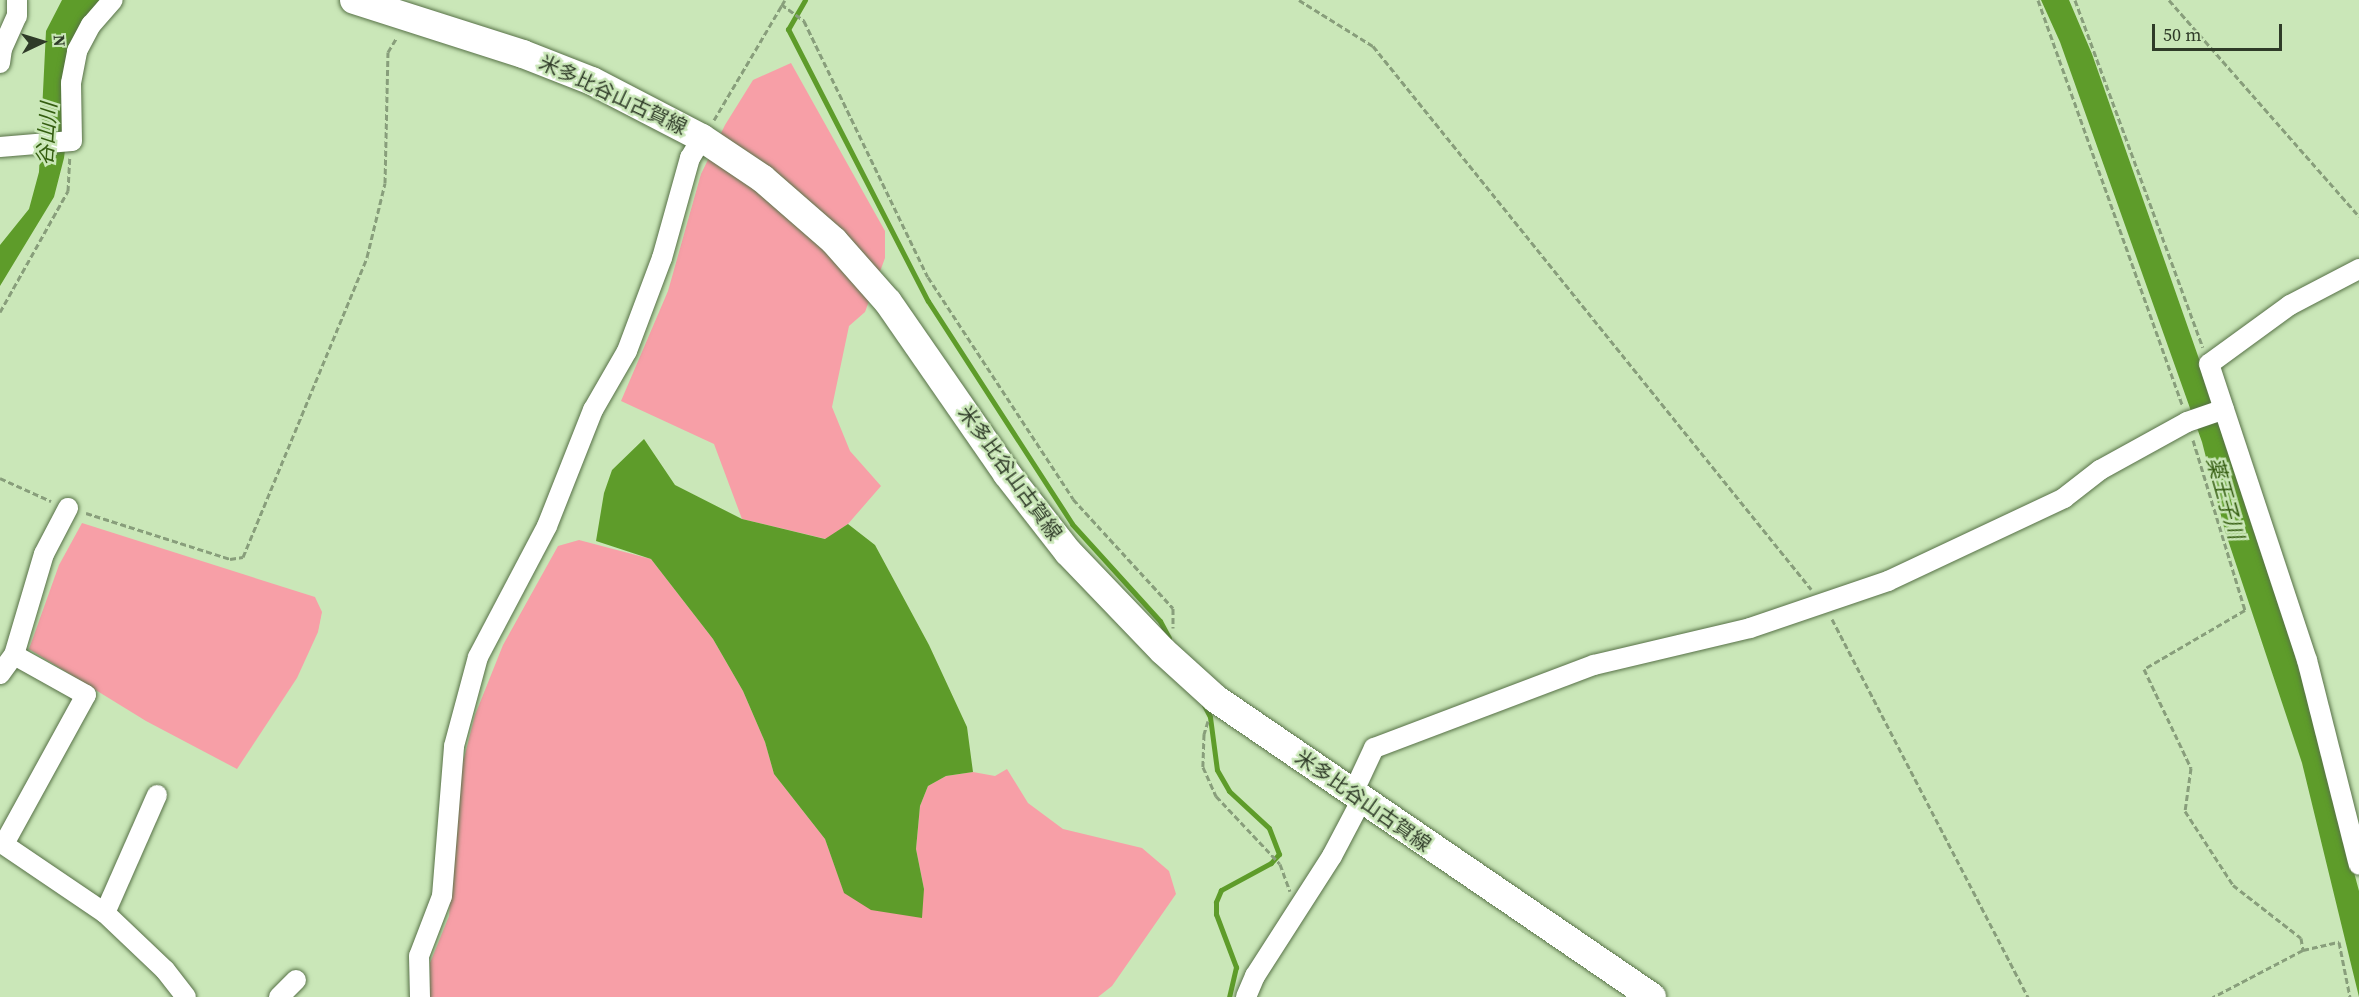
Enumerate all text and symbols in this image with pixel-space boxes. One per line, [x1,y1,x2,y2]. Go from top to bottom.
north arrow [12,12,72,72]
scale bar [2155,12,2286,50]
text: 50 m [2163,22,2201,47]
text: N [49,34,71,47]
street label: 米多比谷山古賀線 [535,50,691,140]
water label: 谷山川 [32,102,62,166]
street label: 米多比谷山古賀線 [953,401,1067,545]
water label: 薬王子川 [2201,454,2249,542]
street label: 米多比谷山古賀線 [1291,745,1435,857]

